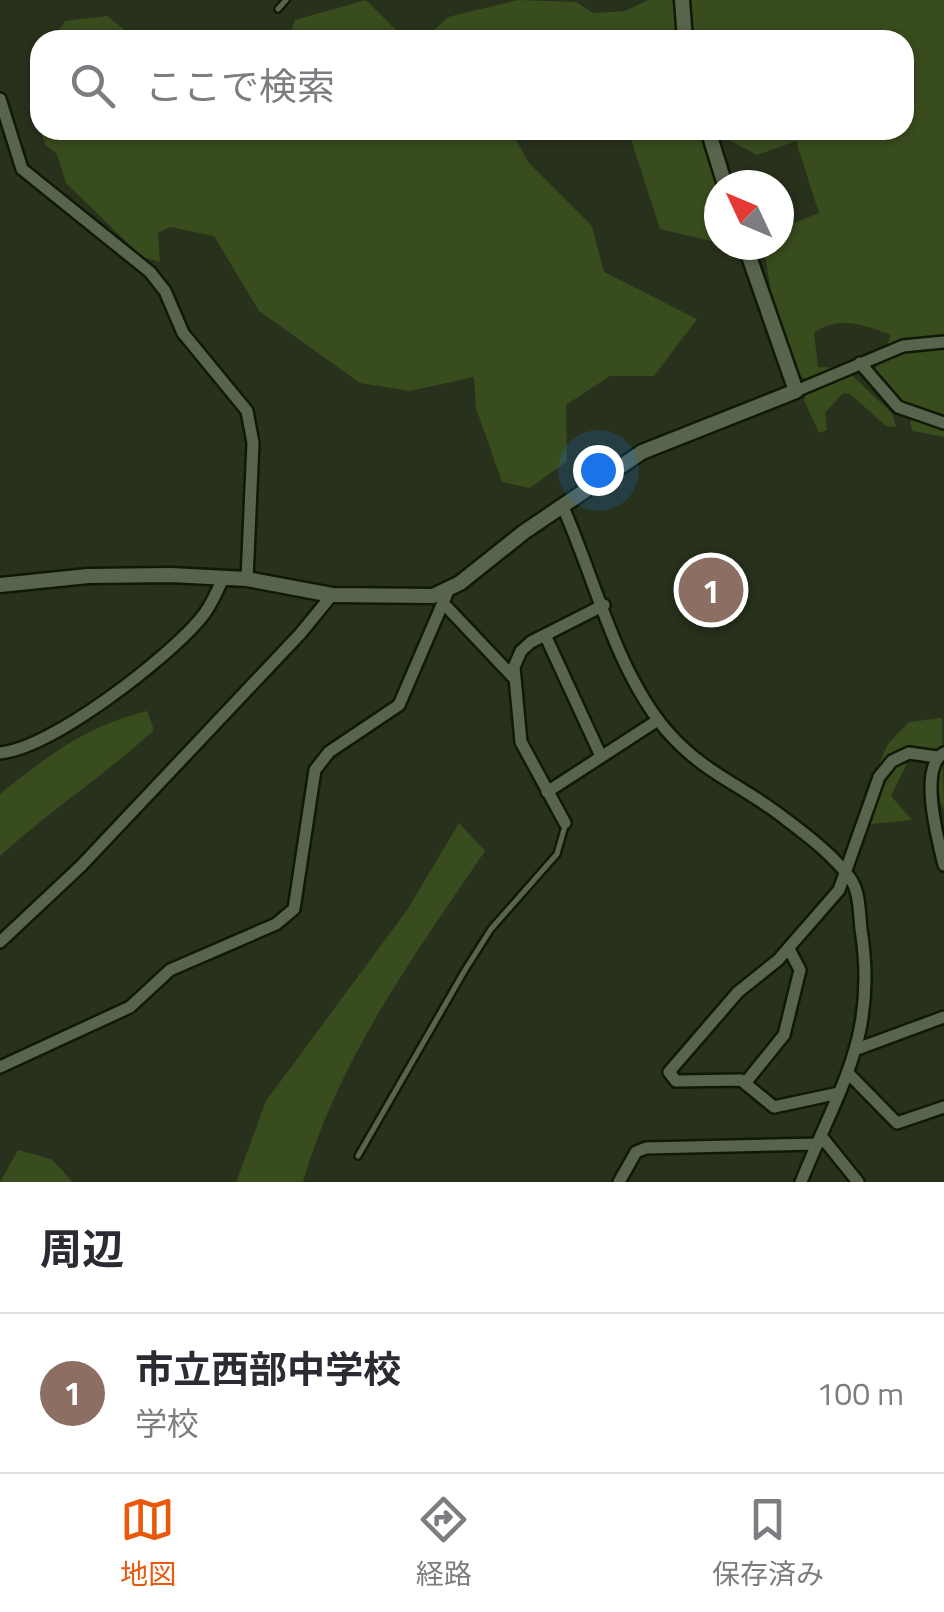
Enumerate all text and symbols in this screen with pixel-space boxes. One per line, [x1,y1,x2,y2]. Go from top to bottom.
search box [30,30,914,140]
text: ここで検索 [145,57,335,115]
icon: search [65,58,120,113]
north arrow [704,170,794,260]
your location [573,445,624,496]
pin: 1 [678,552,744,628]
text: 周辺 [40,1216,124,1280]
text: 市立西部中学校 [135,1340,401,1398]
text: 1 [64,1369,81,1417]
text: 100 m [816,1369,904,1417]
text: 学校 [135,1399,199,1447]
tab: 地図 [120,1492,176,1595]
tab: 経路 [416,1492,472,1595]
tab: 保存済み [712,1492,824,1595]

